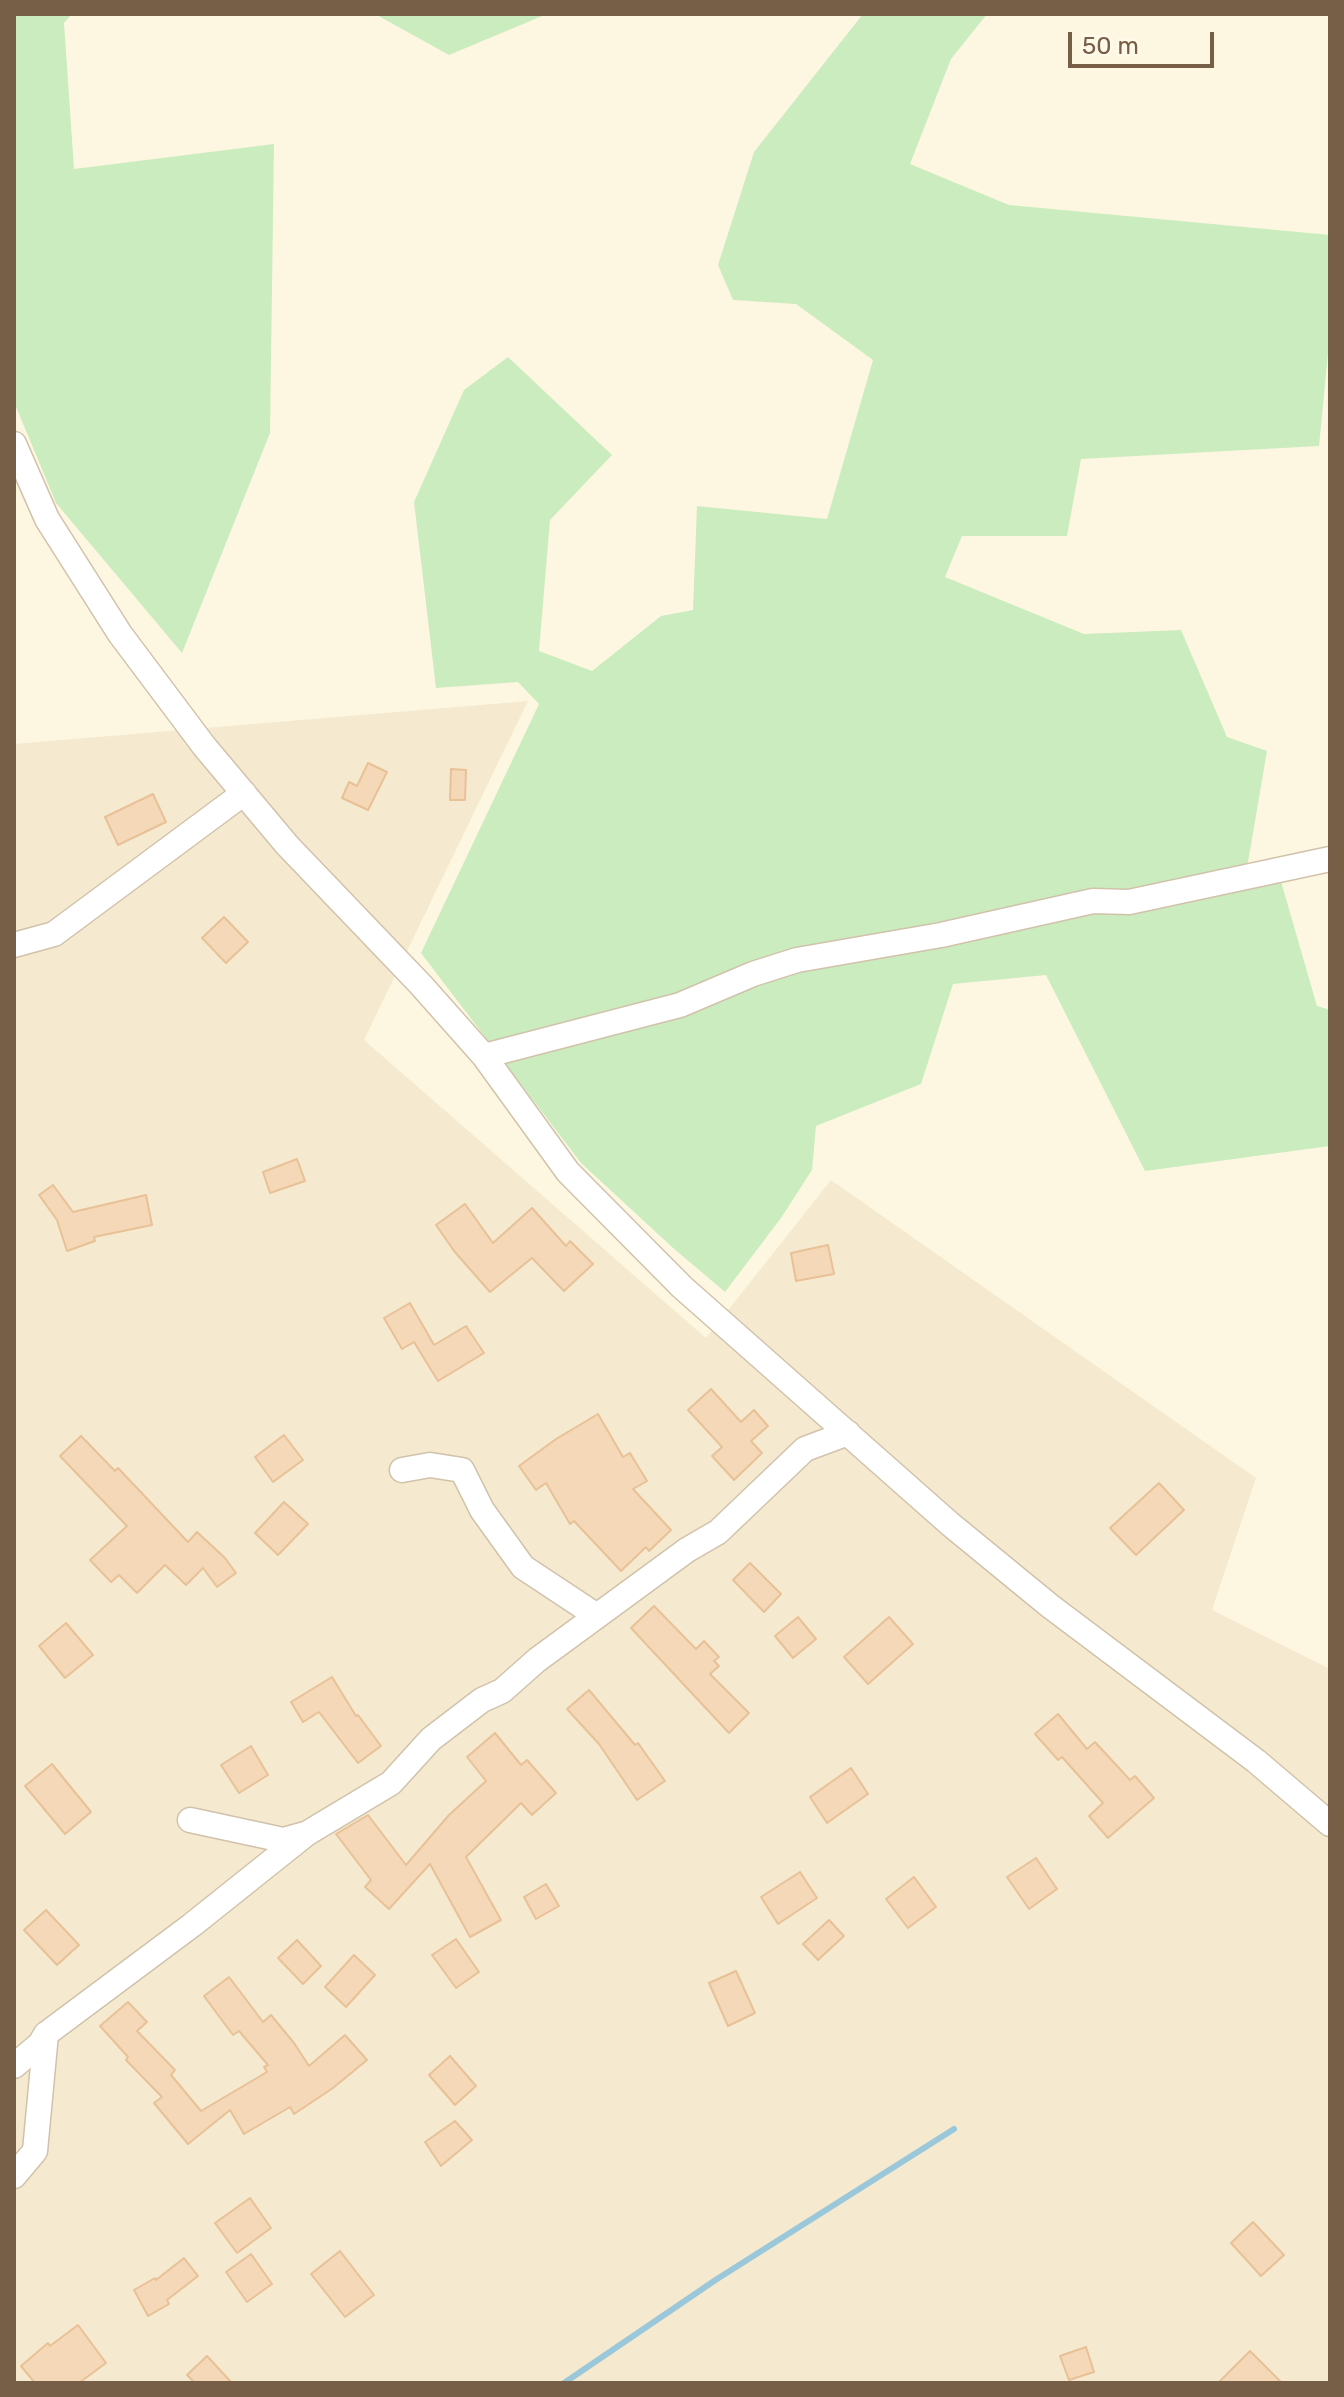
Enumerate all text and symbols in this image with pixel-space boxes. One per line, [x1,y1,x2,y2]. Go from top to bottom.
scale bar [1072,16,1218,66]
text: 50 m [1082,32,1139,60]

